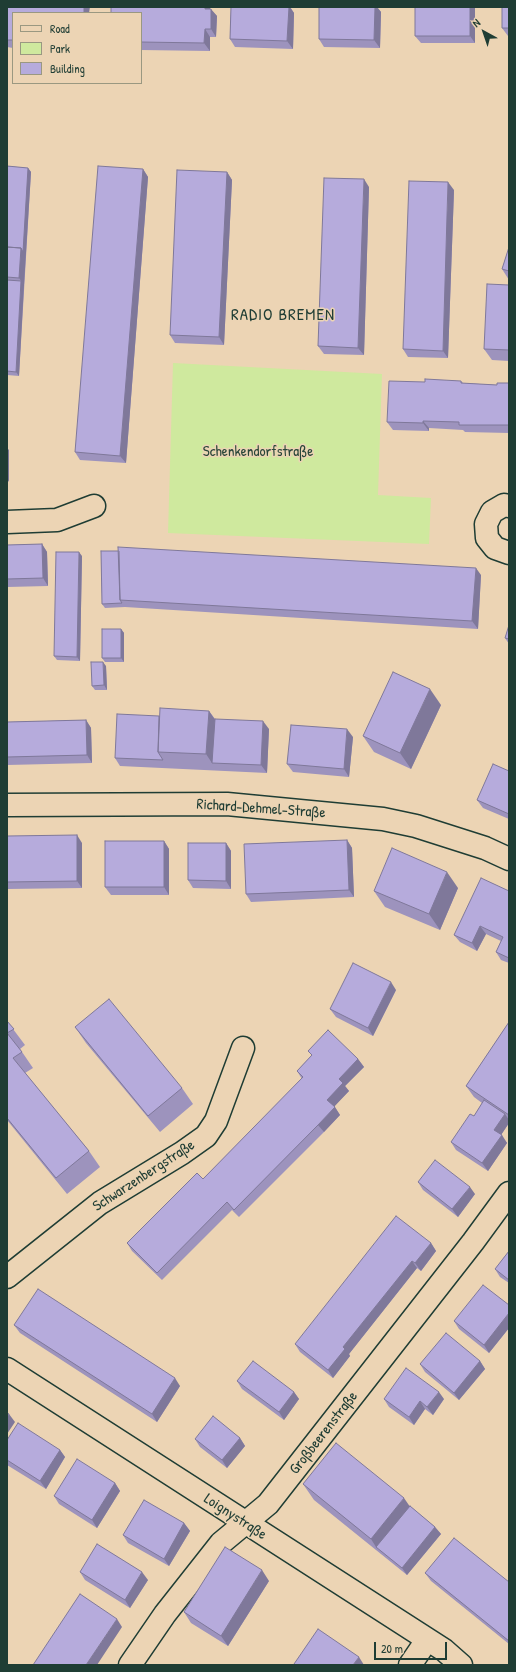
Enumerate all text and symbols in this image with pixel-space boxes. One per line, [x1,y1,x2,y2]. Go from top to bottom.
legend [12,12,142,84]
north arrow [464,12,504,52]
text: N [470,16,483,30]
text: Road [50,20,70,37]
text: Park [50,40,70,57]
text: Building [50,60,85,77]
district label: RADIO BREMEN [231,305,335,325]
park label: Schenkendorfstraße [203,443,313,461]
street label: Richard-Dehmel-Straße [196,796,326,822]
street label: Schwarzenbergstraße [90,1136,198,1216]
street label: Großbeerenstraße [286,1388,362,1478]
street label: Loignystraße [200,1490,270,1544]
scale bar [376,1634,449,1660]
text: 20 m [381,1640,403,1657]

